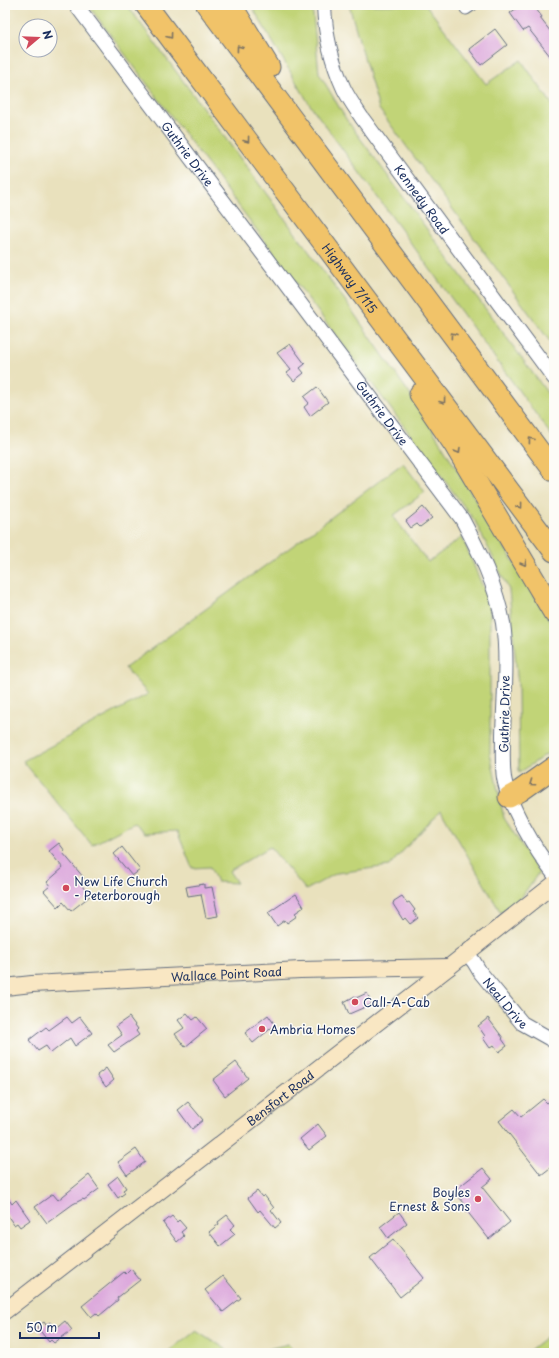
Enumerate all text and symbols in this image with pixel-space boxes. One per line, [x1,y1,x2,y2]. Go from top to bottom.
north arrow [18,18,58,58]
text: N [38,28,57,42]
one-way arrow [165,32,172,39]
one-way arrow [237,46,244,53]
street label: Guthrie Drive [157,117,218,190]
one-way arrow [243,136,250,143]
street label: Kennedy Road [390,161,454,238]
street label: Highway 7/115 [318,239,382,317]
one-way arrow [451,333,458,340]
street label: Guthrie Drive [352,376,413,449]
one-way arrow [438,397,445,404]
one-way arrow [528,437,535,444]
one-way arrow [453,447,461,454]
one-way arrow [515,501,522,508]
one-way arrow [520,558,527,566]
street label: Guthrie Drive [494,675,514,753]
one-way arrow [529,778,536,786]
place label: New Life Church - Peterborough [74,872,168,904]
marker: New Life Church - Peterborough [61,883,71,893]
street label: Wallace Point Road [171,962,283,986]
street label: Neal Drive [479,973,530,1033]
place label: Call-A-Cab [363,993,430,1011]
marker: Call-A-Cab [350,997,360,1007]
place label: Ambria Homes [270,1020,356,1038]
marker: Ambria Homes [257,1024,267,1034]
street label: Bensfort Road [242,1066,318,1130]
place label: Boyles Ernest & Sons [389,1183,471,1215]
marker: Boyles Ernest & Sons [473,1194,483,1204]
scale bar [20,1314,99,1340]
text: 50 m [26,1318,57,1336]

